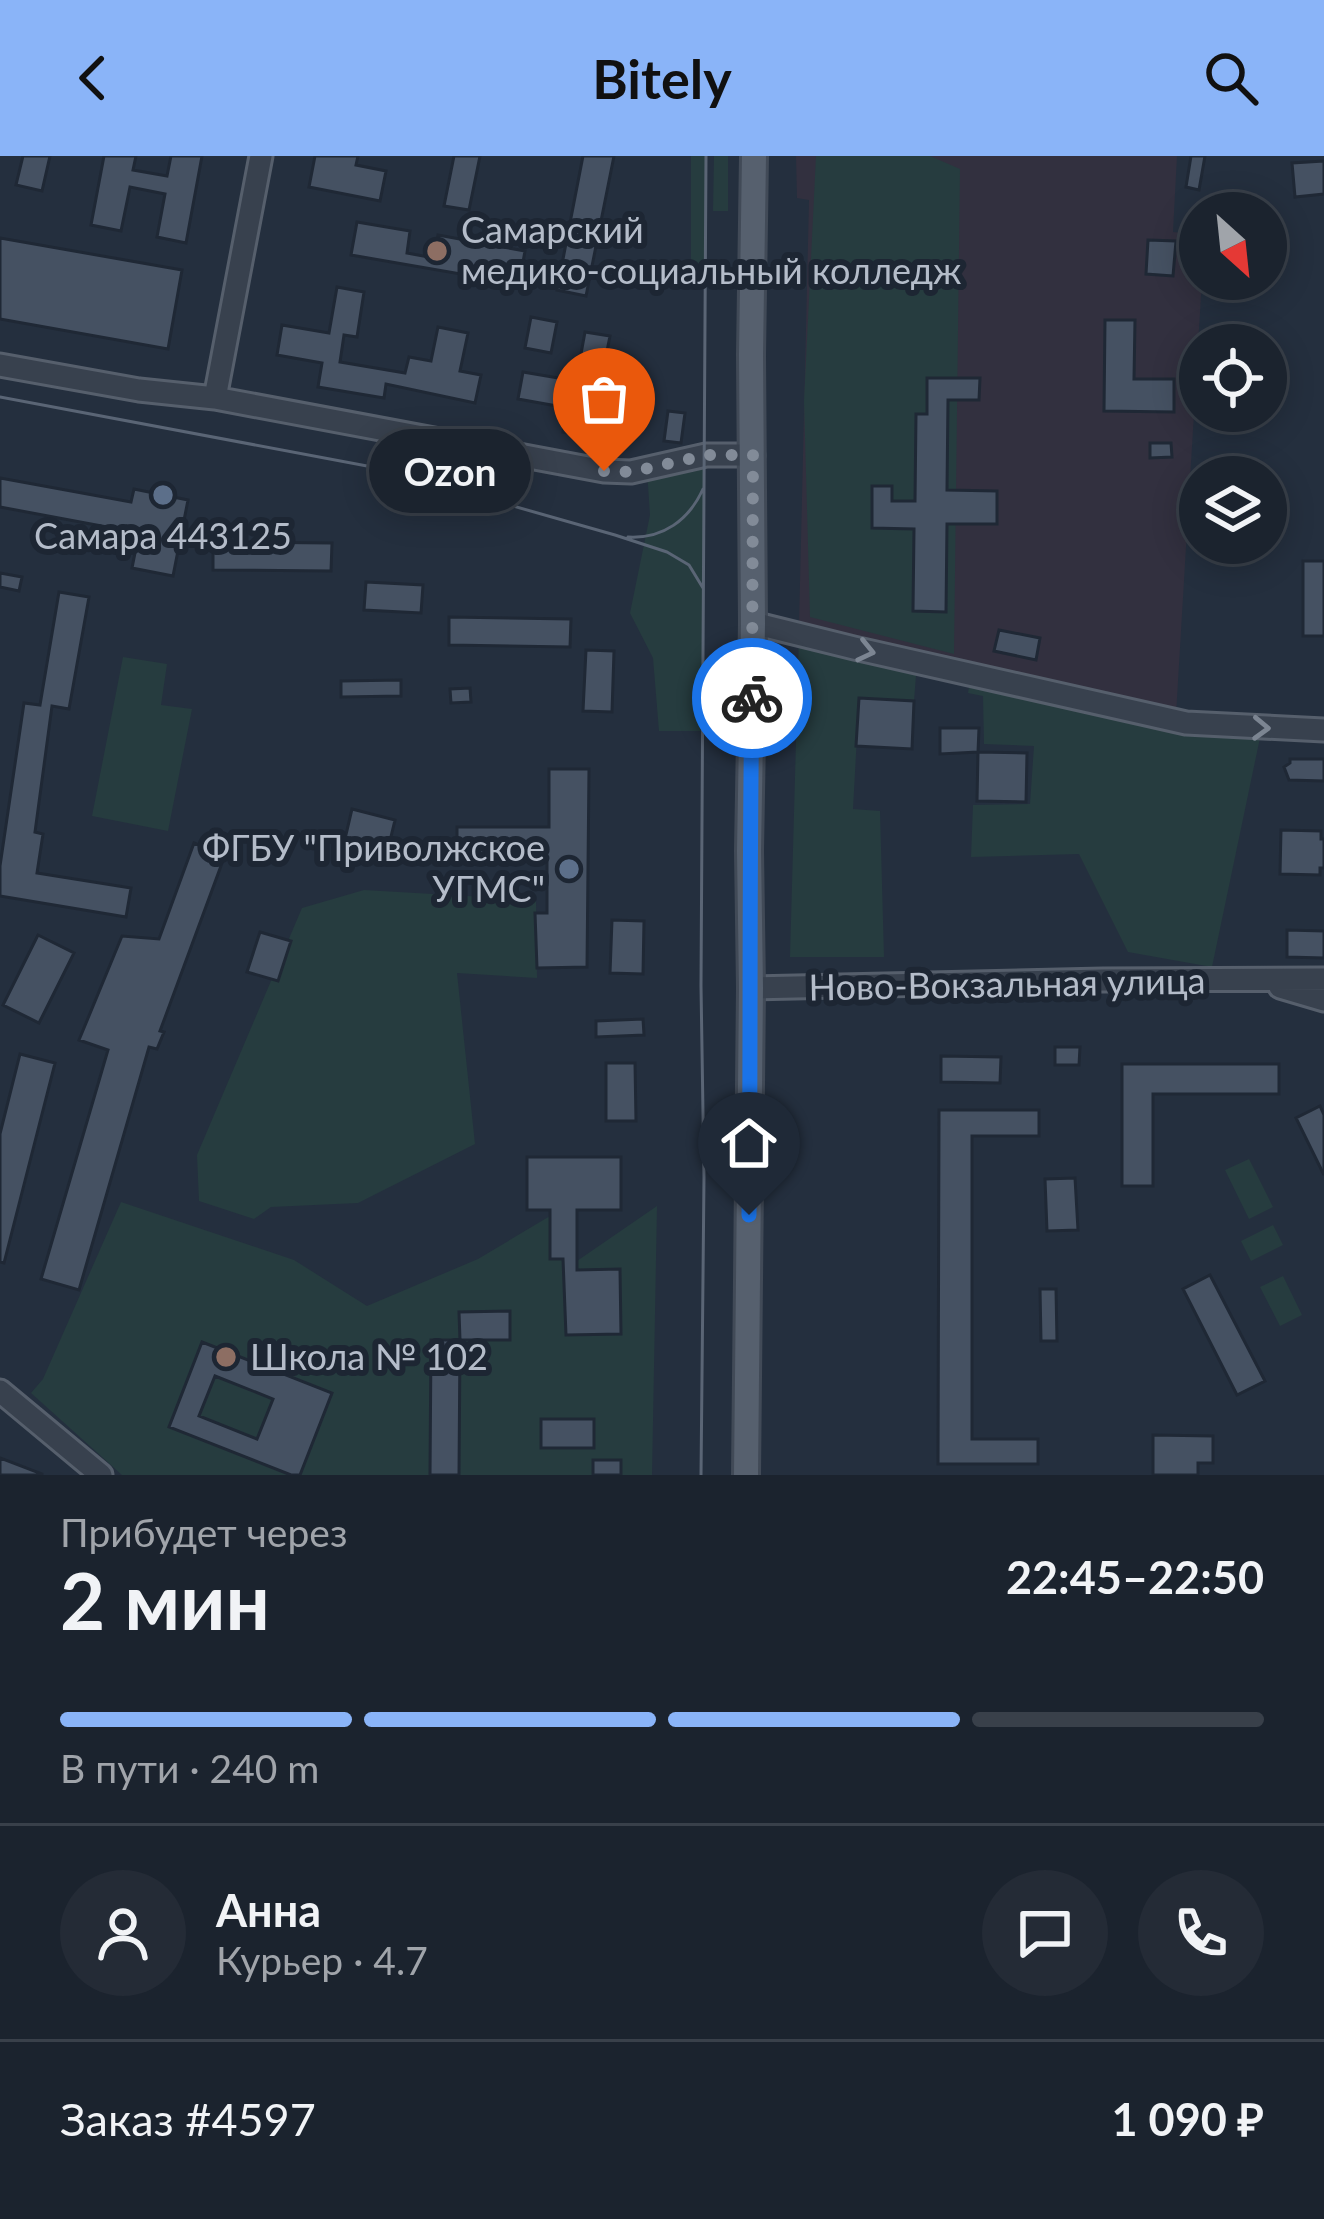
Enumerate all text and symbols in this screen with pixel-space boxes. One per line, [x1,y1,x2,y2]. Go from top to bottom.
icon: back [60,45,126,111]
icon: search [1198,45,1264,111]
text: Bitely [592,46,732,111]
north arrow [1179,192,1287,300]
map controls [1179,192,1287,564]
place label: Самарский медико-социальный колледж [461,207,961,292]
marker: Самарский медико-социальный колледж [424,238,450,264]
button: locate [1179,324,1287,432]
pin [553,348,655,471]
icon: bag [571,366,637,432]
callout: Ozon [370,429,532,513]
text: Ozon [403,448,497,494]
button: layers [1179,456,1287,564]
marker: Самара 443125 [150,482,176,508]
place label: Самара 443125 [34,513,292,557]
one-way arrow [856,637,876,662]
courier [692,638,812,758]
icon: bike [719,665,785,731]
one-way arrow [1252,715,1271,741]
place label: ФГБУ "Приволжское УГМС" [202,825,545,910]
marker: ФГБУ "Приволжское УГМС" [556,856,582,882]
street label: Ново-Вокзальная улица [808,958,1206,1008]
pin [698,1092,800,1215]
icon: home [716,1110,782,1176]
place label: Школа № 102 [250,1334,488,1378]
marker: Школа № 102 [213,1344,239,1370]
text: Прибудет через [60,1509,347,1555]
text: 22:45–22:50 [1006,1550,1264,1604]
text: 2 мин [60,1553,270,1647]
text: В пути · 240 m [60,1745,319,1791]
button: person [60,1870,186,1996]
button: chat [982,1870,1108,1996]
button: phone [1138,1870,1264,1996]
text: Анна [216,1883,321,1937]
text: Курьер · 4.7 [216,1937,428,1983]
text: Заказ #4597 [60,2092,316,2146]
text: 1 090 ₽ [1112,2092,1264,2146]

